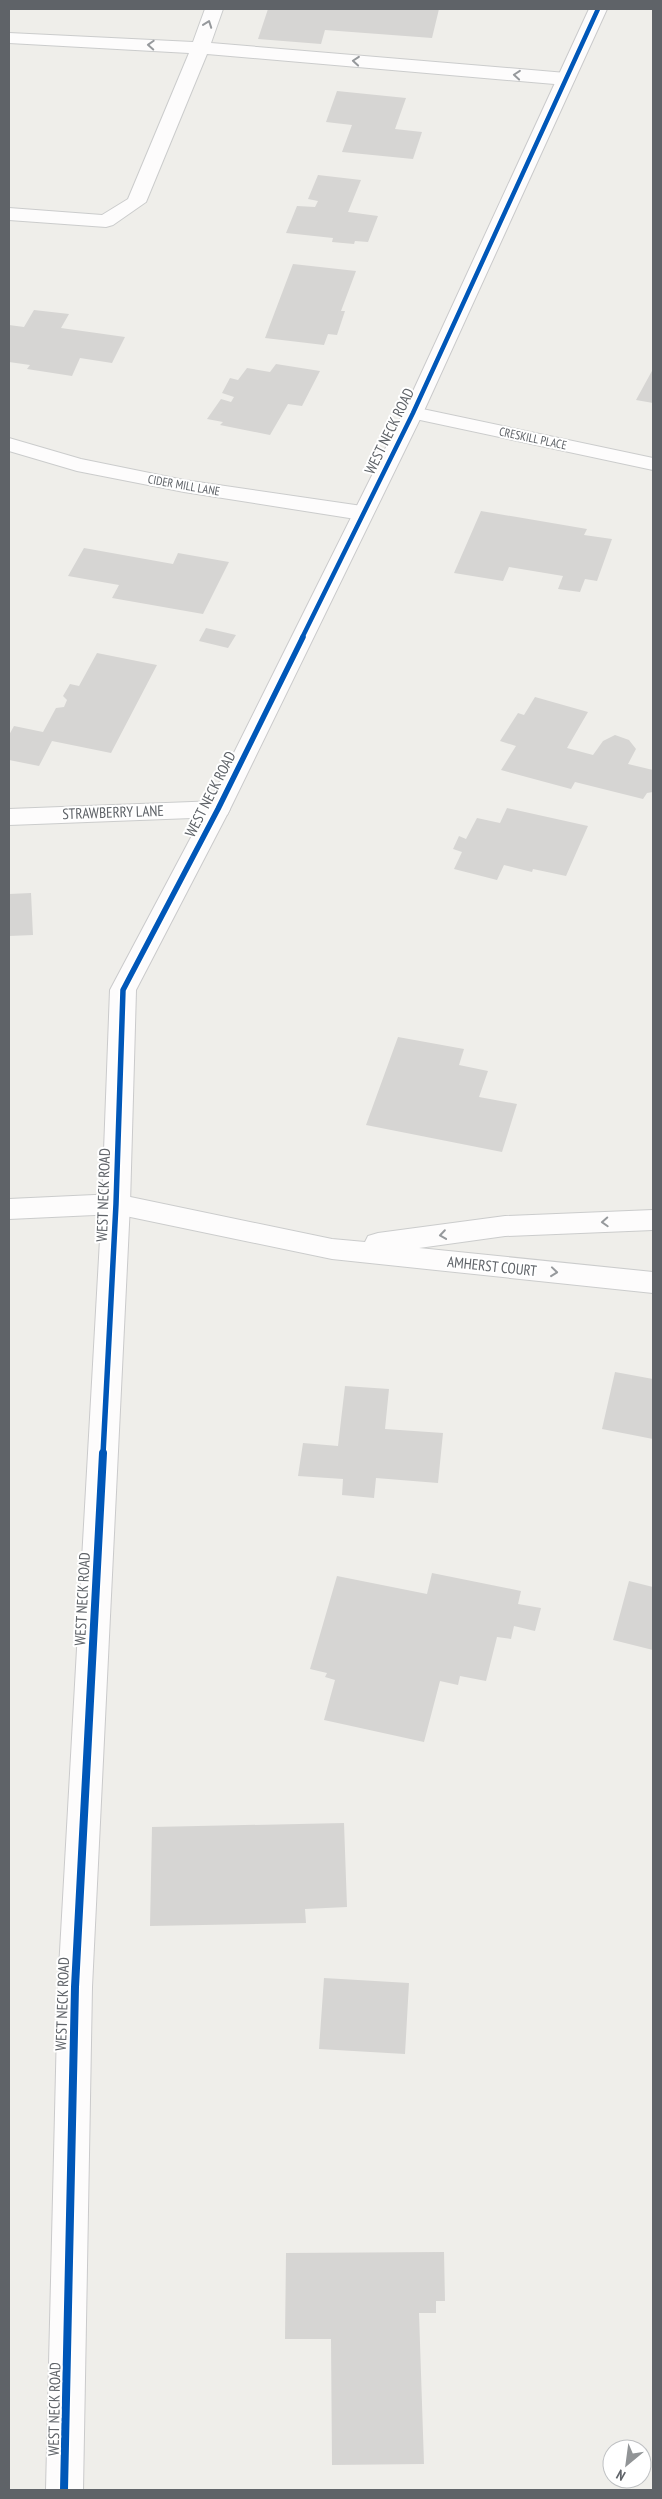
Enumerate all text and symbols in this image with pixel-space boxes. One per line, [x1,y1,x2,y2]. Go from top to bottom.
one-way arrow [202,20,212,28]
one-way arrow [147,40,155,51]
one-way arrow [351,56,359,67]
one-way arrow [513,69,521,80]
street label: WEST NECK ROAD [360,385,418,477]
street label: CRESKILL PLACE [498,424,568,452]
street label: CIDER MILL LANE [147,471,221,499]
street label: WEST NECK ROAD [180,748,240,840]
street label: STRAWBERRY LANE [62,801,164,823]
street label: WEST NECK ROAD [92,1148,114,1242]
one-way arrow [600,1217,608,1227]
one-way arrow [438,1229,447,1239]
street label: AMHERST COURT [446,1252,538,1280]
one-way arrow [550,1266,558,1277]
street label: WEST NECK ROAD [70,1552,94,1646]
street label: WEST NECK ROAD [51,1957,73,2051]
street label: WEST NECK ROAD [44,2362,64,2456]
north arrow [602,2439,652,2489]
text: N [613,2466,628,2485]

